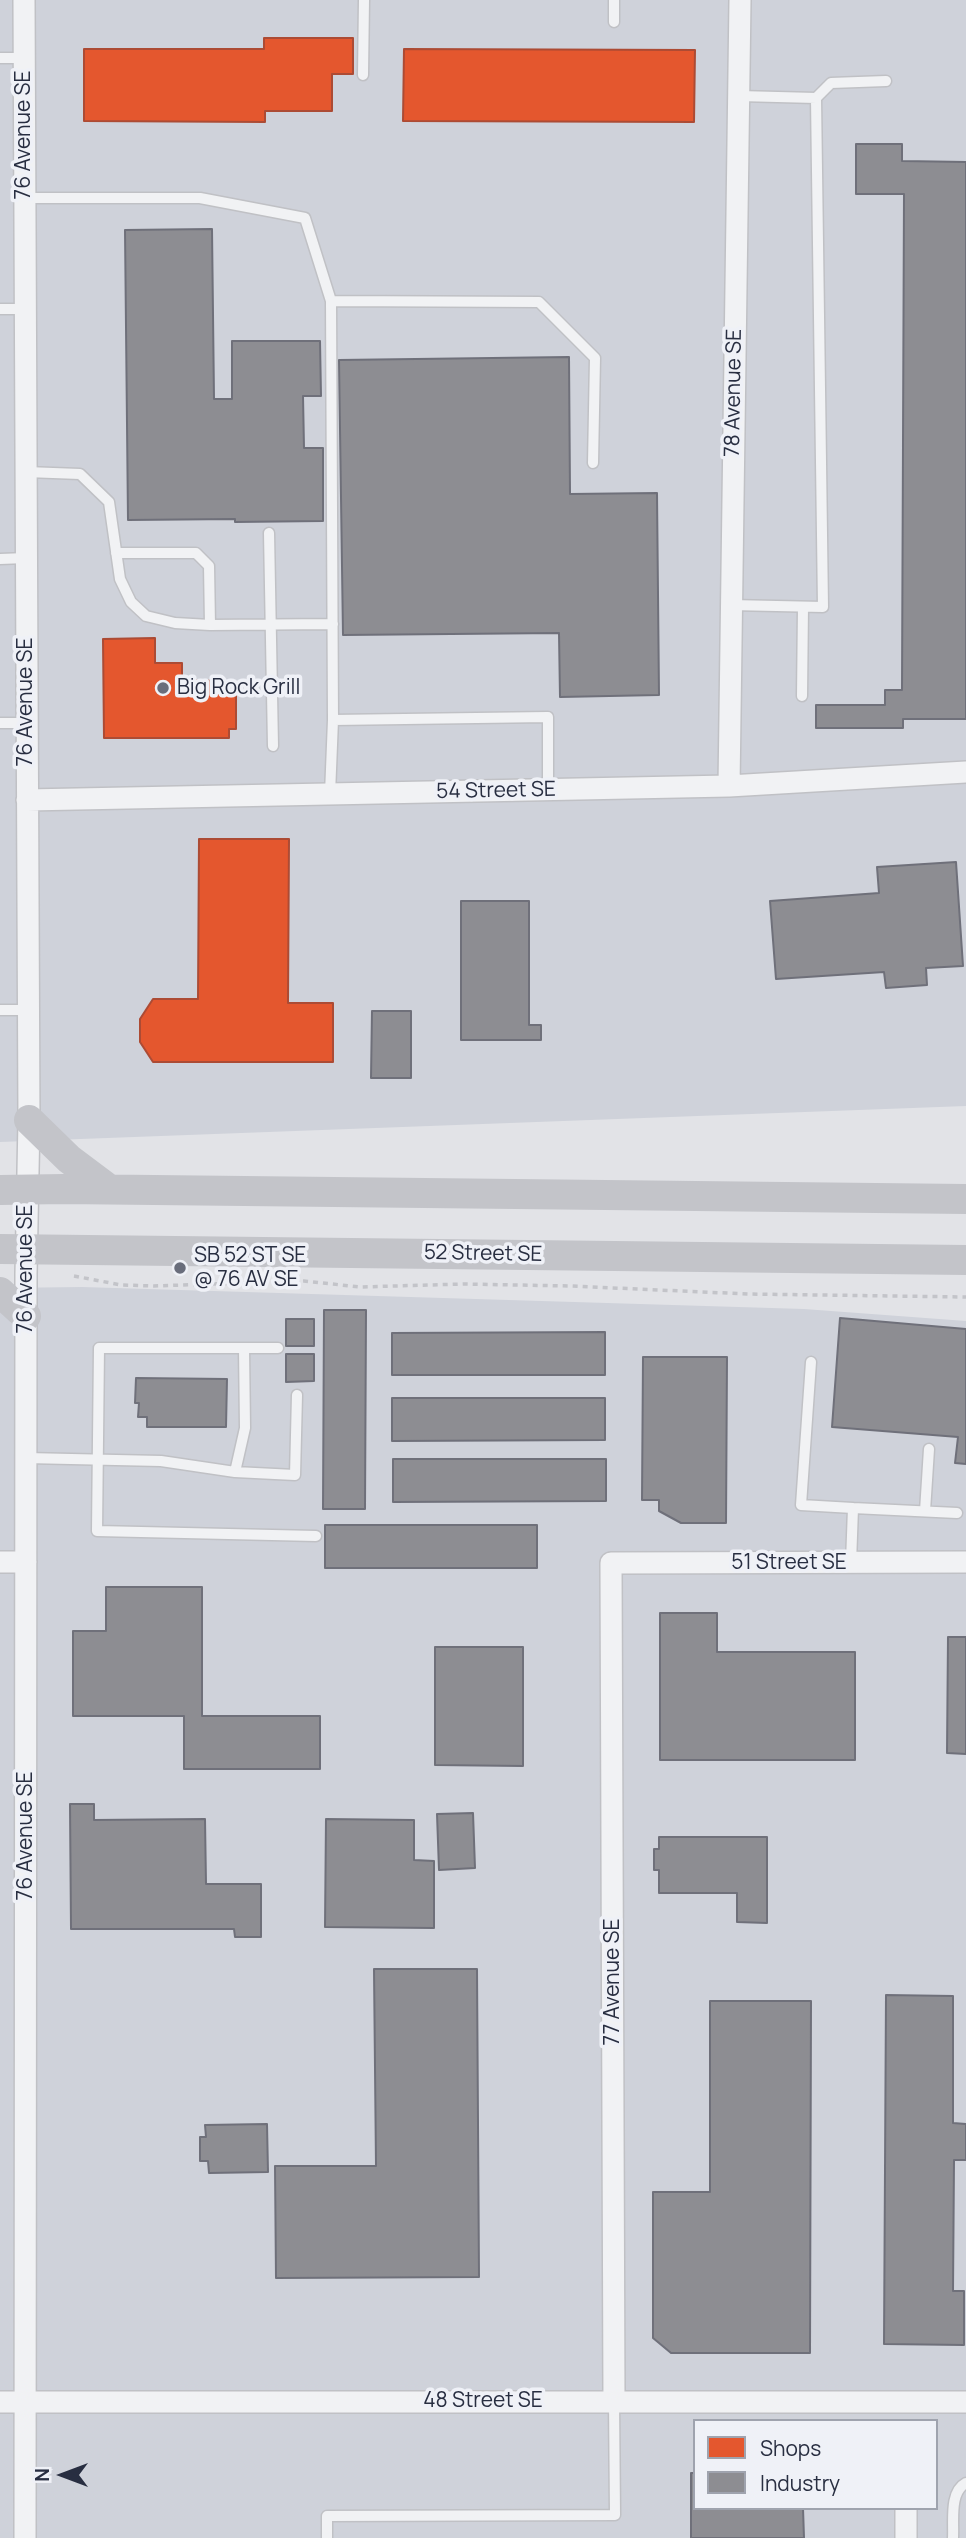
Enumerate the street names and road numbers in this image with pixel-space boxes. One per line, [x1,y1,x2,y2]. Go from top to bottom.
street label: 76 Avenue SE [11,71,37,199]
street label: 78 Avenue SE [720,329,748,457]
street label: 76 Avenue SE [13,638,39,766]
street label: 54 Street SE [436,777,556,805]
street label: 76 Avenue SE [13,1205,39,1333]
street label: 52 Street SE [424,1240,542,1268]
street label: 51 Street SE [731,1550,847,1576]
street label: 76 Avenue SE [13,1772,39,1900]
street label: 77 Avenue SE [600,1919,626,2045]
street label: 48 Street SE [423,2388,543,2414]

